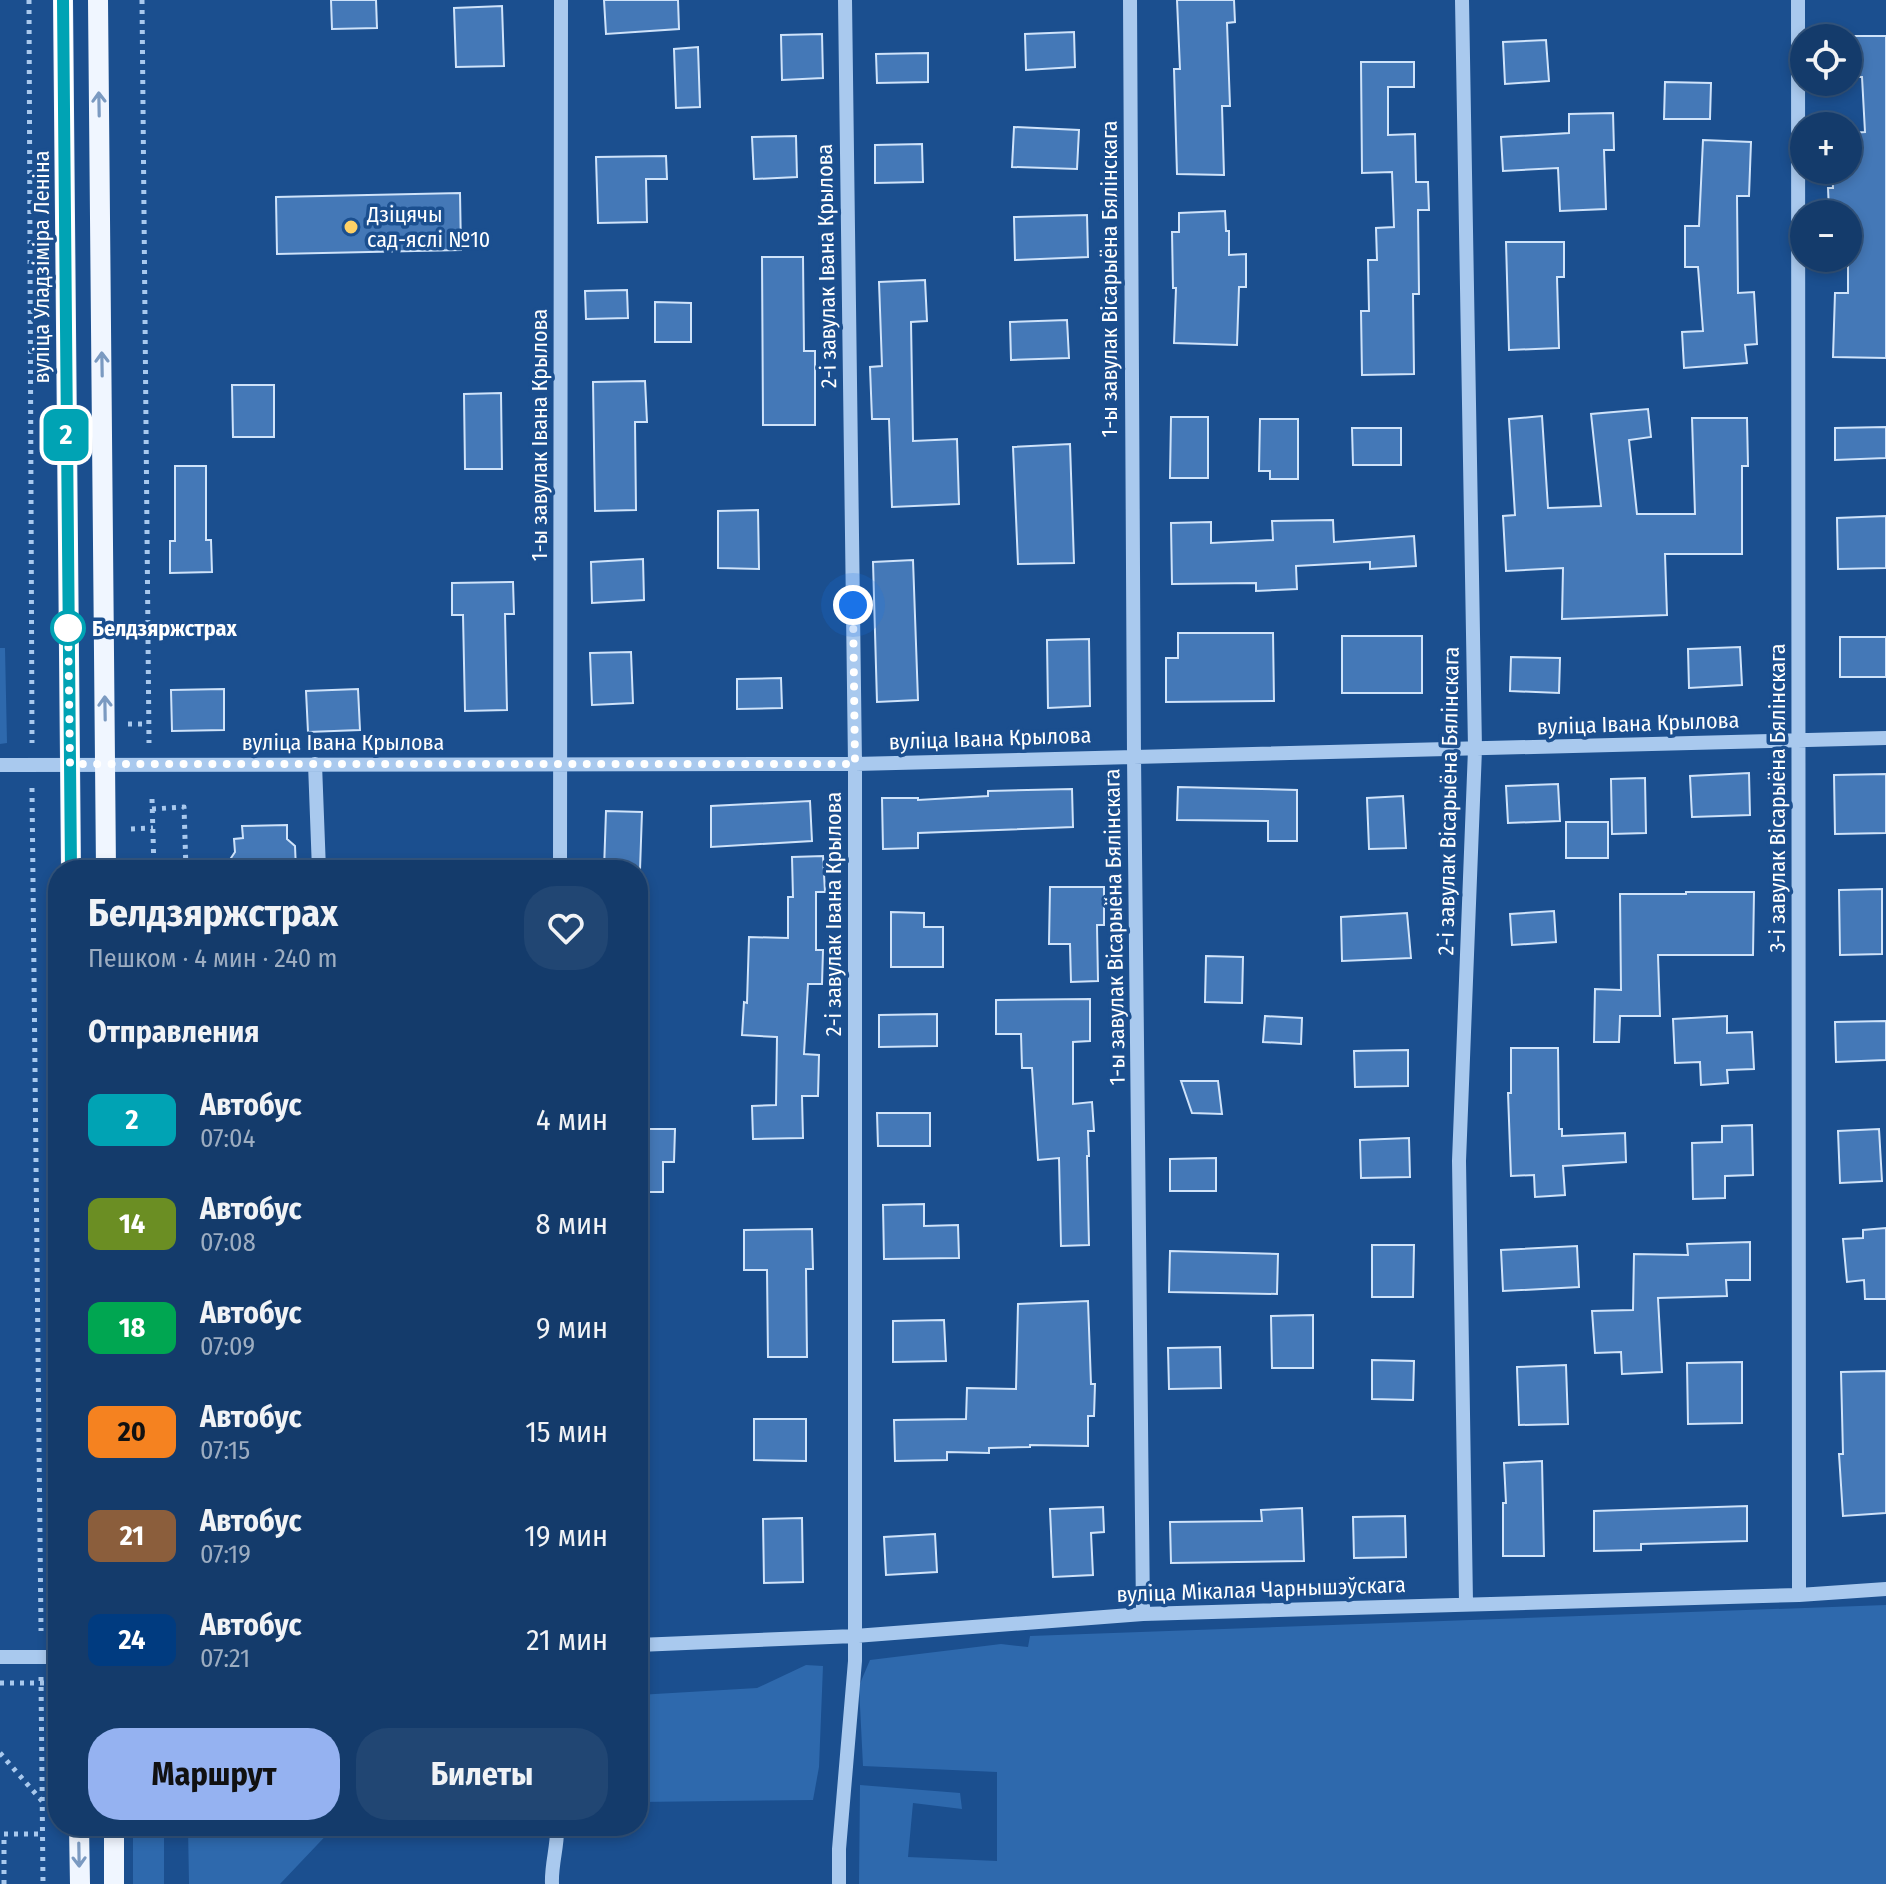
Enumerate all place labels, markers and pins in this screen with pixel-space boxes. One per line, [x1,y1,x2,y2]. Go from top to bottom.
place label: Дзіцячы сад-яслі №10 [366,201,490,253]
marker: Дзіцячы сад-яслі №10 [342,218,360,236]
marker: Белдзяржстрах [51,611,85,645]
place label: Белдзяржстрах [92,615,237,642]

